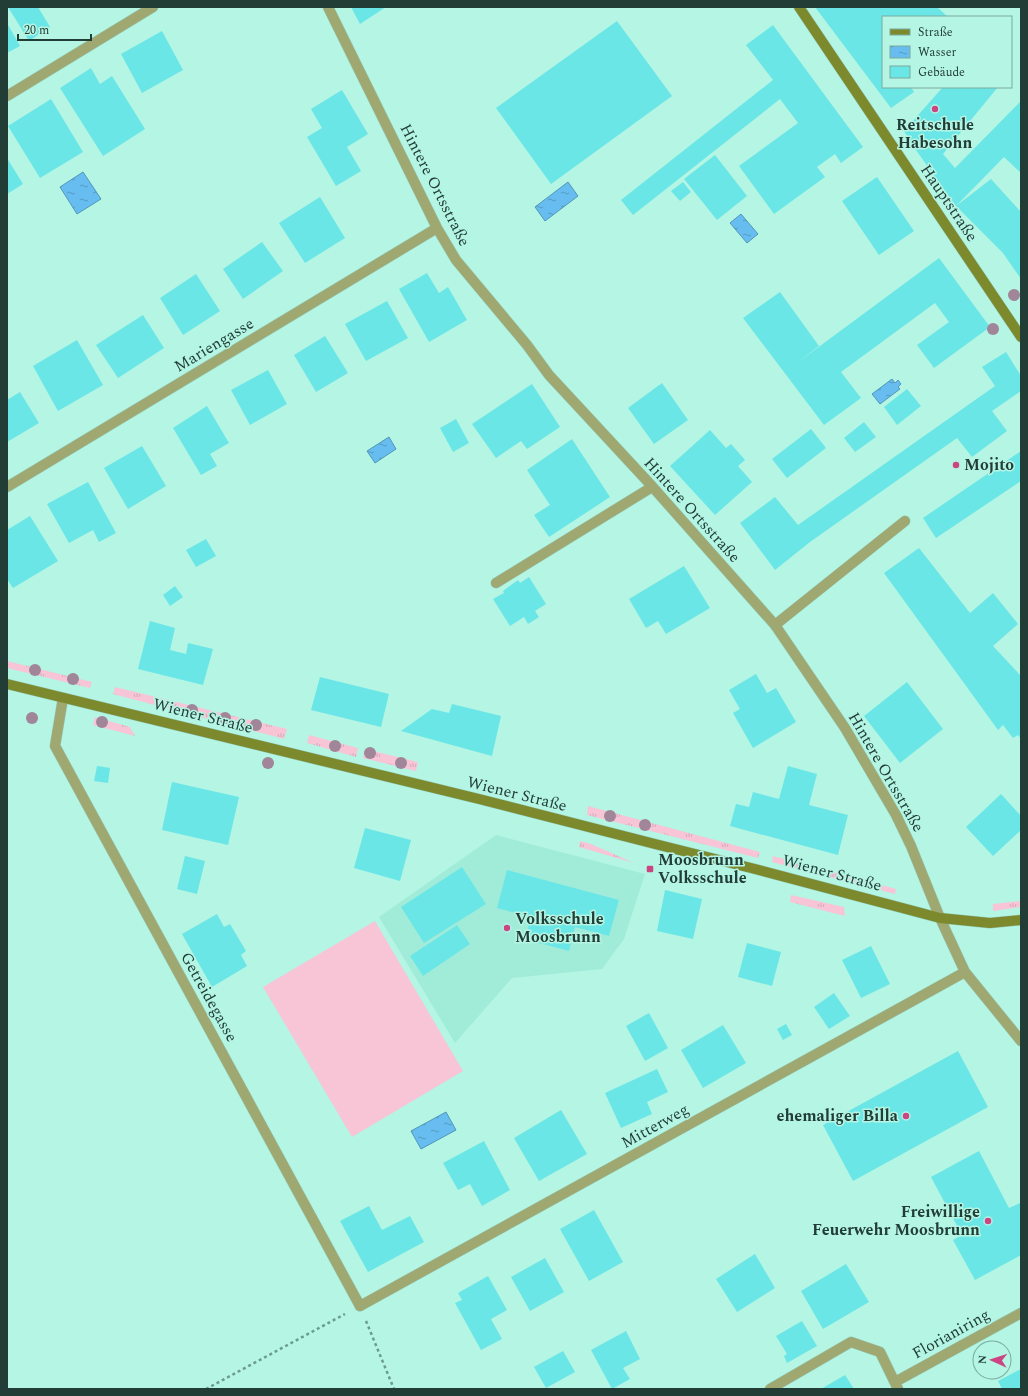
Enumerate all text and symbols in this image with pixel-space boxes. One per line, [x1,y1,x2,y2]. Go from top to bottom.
scale bar [18,16,91,42]
legend [882,16,1012,88]
text: 20 m [24,21,49,40]
text: Straße [918,23,953,42]
text: Wasser [918,43,956,62]
text: Gebäude [918,63,965,82]
marker: Reitschule Habesohn [930,104,940,114]
place label: Reitschule Habesohn [896,113,974,155]
street label: Hintere Ortsstraße [394,120,476,250]
street label: Hauptstraße [914,159,984,247]
street label: Mariengasse [170,312,258,378]
street label: Hintere Ortsstraße [638,452,746,568]
place label: Mojito [964,453,1014,477]
marker: Mojito [951,460,961,470]
street label: Wiener Straße [151,692,255,740]
street label: Hintere Ortsstraße [842,708,930,836]
street label: Wiener Straße [465,770,569,818]
place label: Moosbrunn Volksschule [658,848,747,890]
street label: Wiener Straße [780,848,884,898]
marker: Moosbrunn Volksschule [645,864,655,874]
place label: Volksschule Moosbrunn [515,907,604,949]
marker: Volksschule Moosbrunn [502,923,512,933]
street label: Getreidegasse [174,948,244,1046]
street label: Mitterweg [617,1097,693,1155]
place label: ehemaliger Billa [776,1104,899,1128]
marker: ehemaliger Billa [901,1111,911,1121]
place label: Freiwillige Feuerwehr Moosbrunn [812,1200,980,1242]
marker: Freiwillige Feuerwehr Moosbrunn [983,1216,993,1226]
street label: Florianiring [908,1303,994,1365]
north arrow [972,1340,1012,1380]
text: N [974,1355,991,1364]

